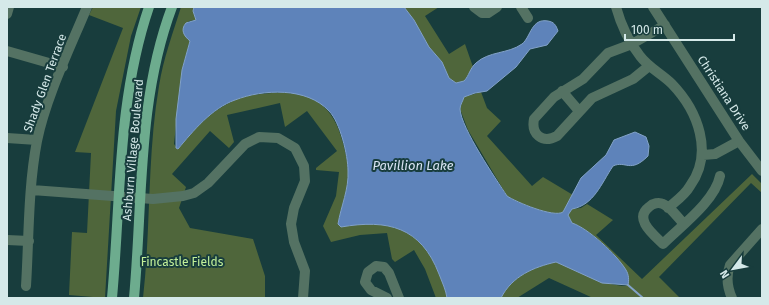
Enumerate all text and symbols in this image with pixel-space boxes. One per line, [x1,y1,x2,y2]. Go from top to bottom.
scale bar [625,16,734,42]
text: 100 m [631,23,663,37]
street label: Shady Glen Terrace [21,32,69,134]
street label: Christiana Drive [695,53,753,133]
street label: Ashburn Village Boulevard [120,78,146,222]
water label: Pavillion Lake [372,158,454,173]
north arrow [713,249,753,289]
park label: Fincastle Fields [141,255,224,269]
text: N [717,267,732,281]

